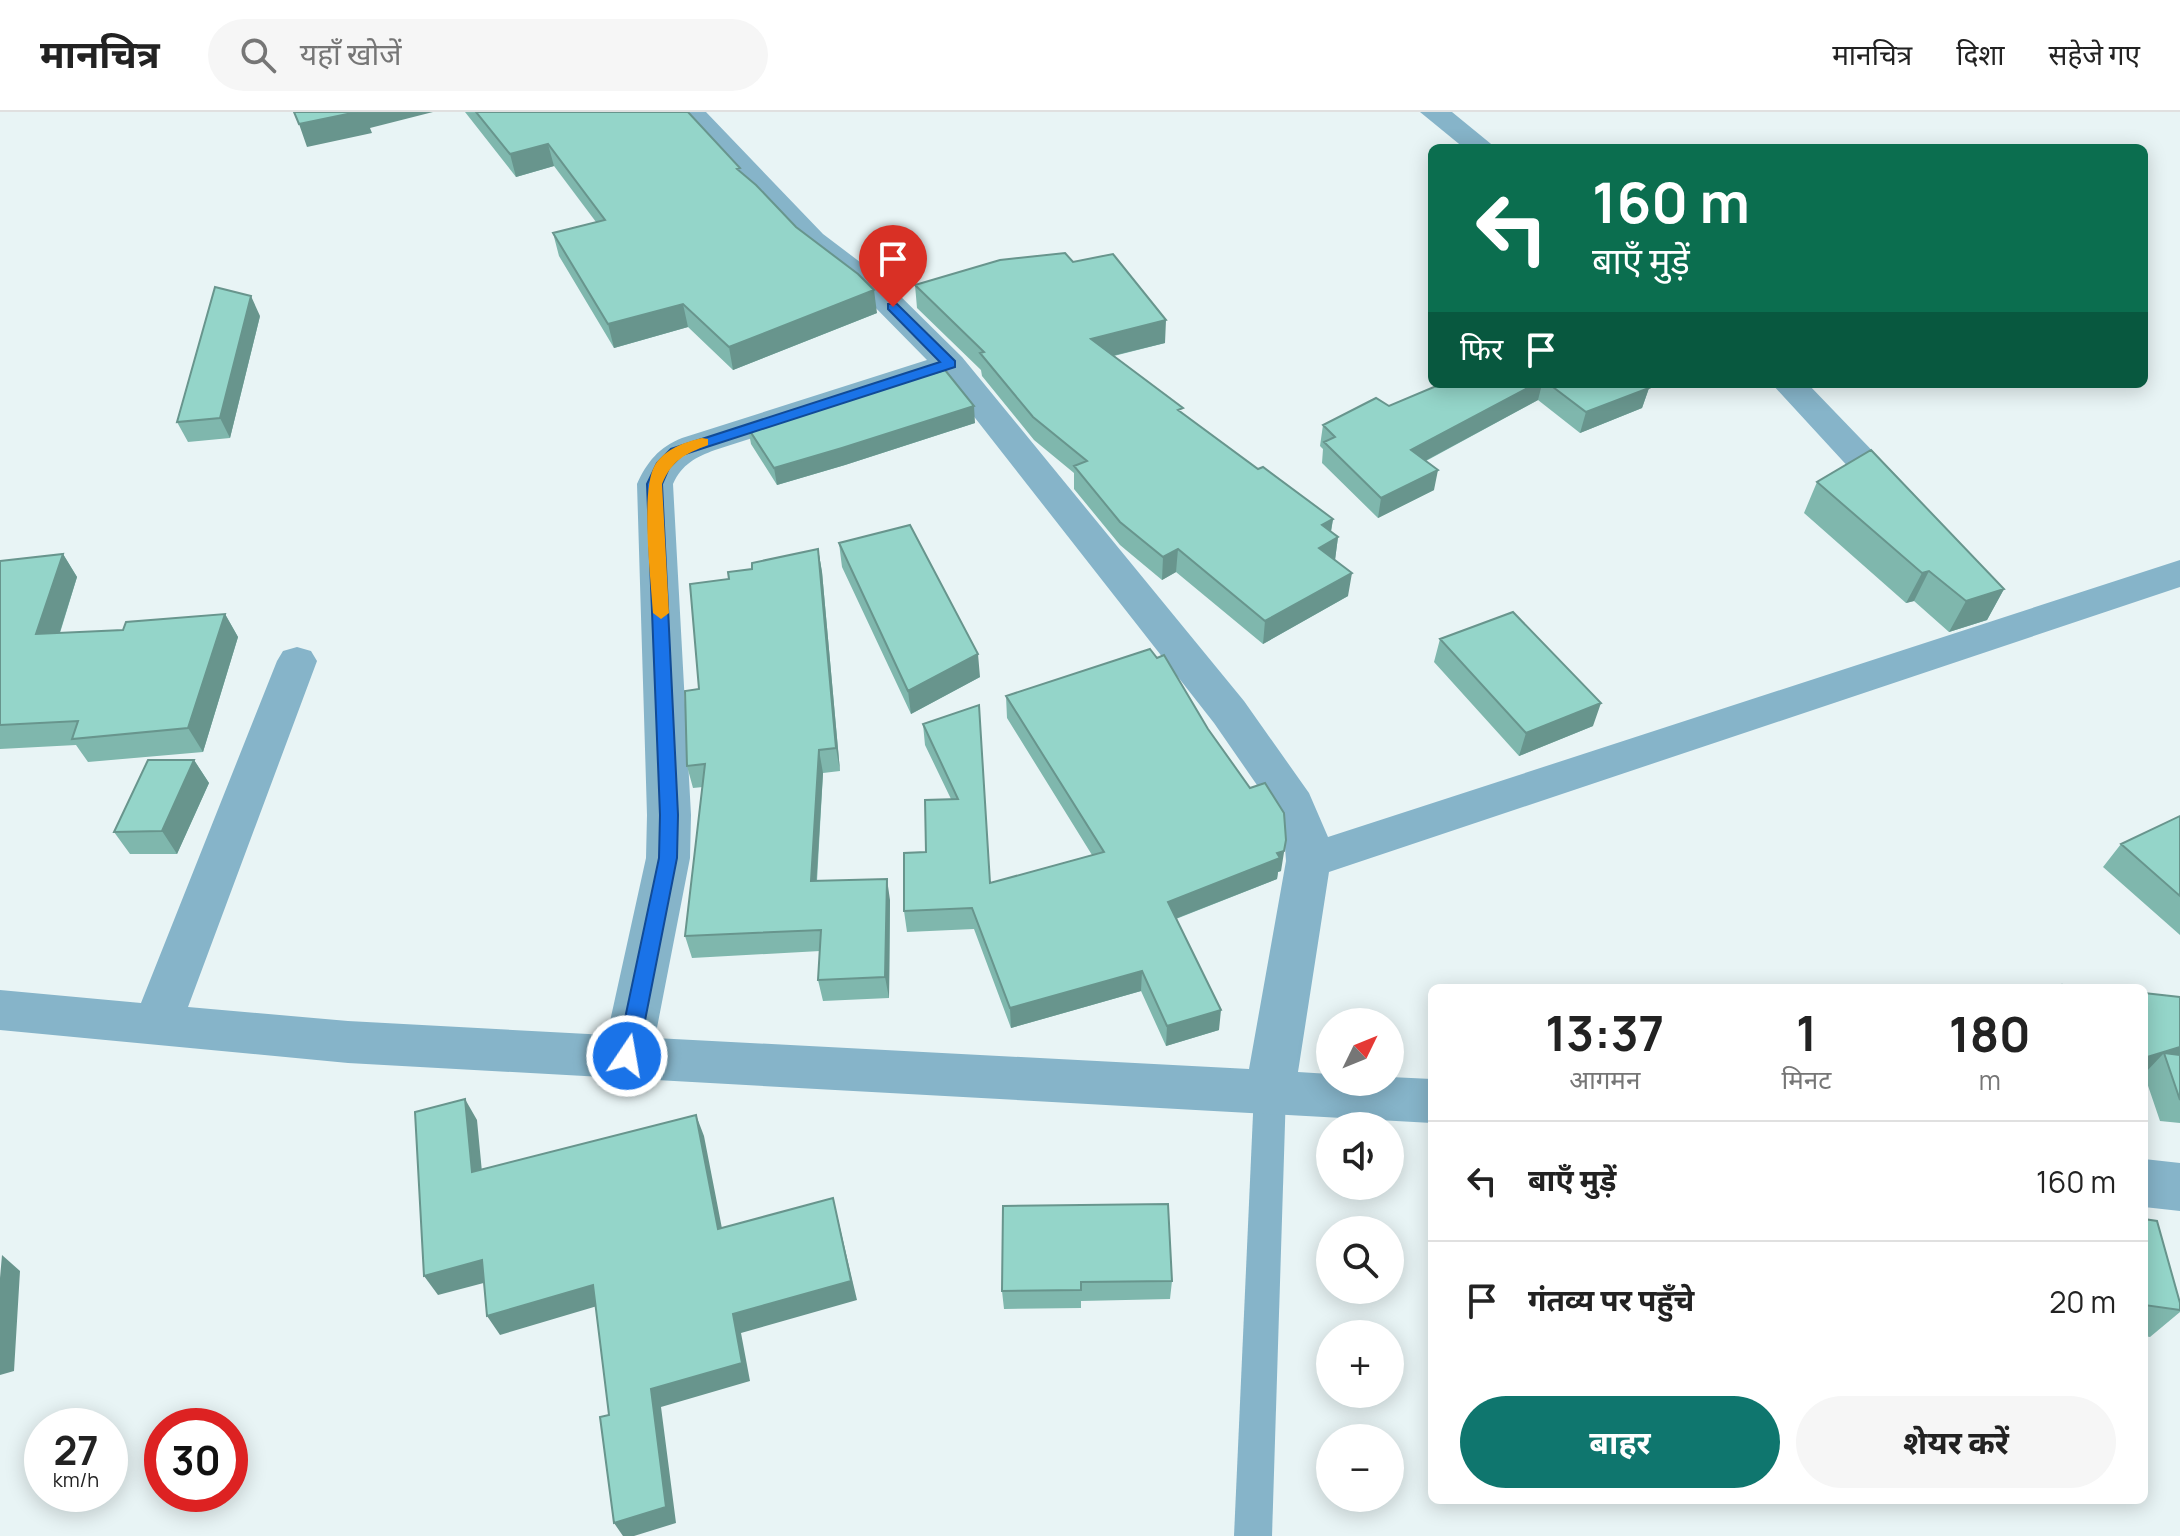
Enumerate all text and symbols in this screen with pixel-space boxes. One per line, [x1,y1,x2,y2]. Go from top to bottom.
search box [208,19,768,91]
text: मानचित्र [40,27,160,79]
icon: search [236,33,280,77]
text: यहाँ खोजें [300,33,401,74]
text: मानचित्र [1832,35,1912,73]
text: दिशा [1956,35,2005,73]
text: सहेजे गए [2049,35,2140,73]
text: 160 m [1592,163,1750,240]
icon: left [1460,176,1564,280]
pin [859,225,927,307]
text: बाएँ मुड़ें [1592,236,1690,285]
icon: arrive [871,237,915,281]
text: फिर [1460,328,1503,369]
icon: arrive [1519,328,1563,372]
text: 13:37 [1545,1000,1664,1065]
text: 1 [1796,1000,1817,1065]
text: 180 [1949,1001,2031,1066]
north arrow [1316,1008,1404,1096]
map controls [1316,1008,1404,1512]
position arrow [585,1014,669,1098]
text: आगमन [1569,1061,1640,1097]
text: मिनट [1782,1061,1831,1097]
text: m [1979,1062,2001,1098]
button: sound [1316,1112,1404,1200]
icon: left [1460,1159,1504,1203]
text: बाएँ मुड़ें [1528,1159,1616,1200]
text: 160 m [2036,1161,2116,1202]
button: search [1316,1216,1404,1304]
icon: arrive [1460,1279,1504,1323]
text: गंतव्य पर पहुँचे [1528,1279,1694,1320]
text: 20 m [2049,1281,2116,1322]
button: + [1316,1320,1404,1408]
button: बाहर [1460,1396,1780,1488]
button: शेयर करें [1796,1396,2116,1488]
speed limit sign: 30 [144,1408,248,1512]
text: 27 [53,1422,99,1477]
button: − [1316,1424,1404,1512]
text: km/h [53,1466,99,1493]

